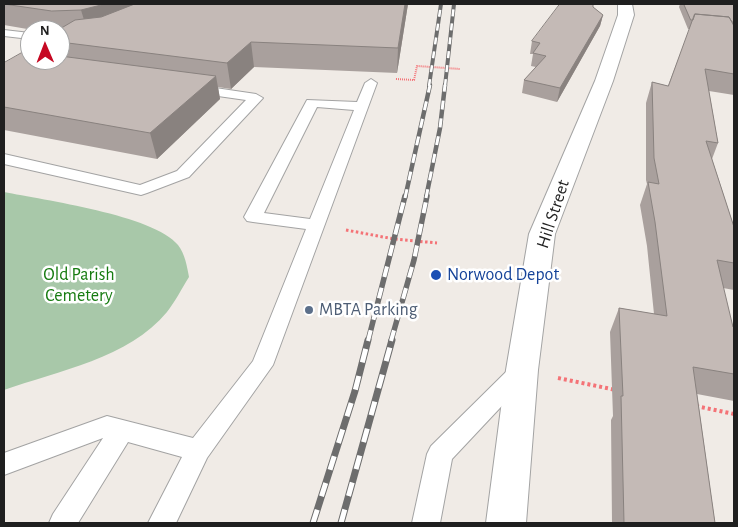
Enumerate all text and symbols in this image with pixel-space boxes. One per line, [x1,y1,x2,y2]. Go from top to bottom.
north arrow [20,20,70,70]
text: N [40,24,50,38]
street label: Hill Street [532,177,574,251]
park label: Old Parish Cemetery [43,264,115,306]
place label: Norwood Depot [447,264,559,286]
marker: Norwood Depot [429,268,443,282]
place label: MBTA Parking [319,299,418,321]
marker: MBTA Parking [303,304,315,316]

